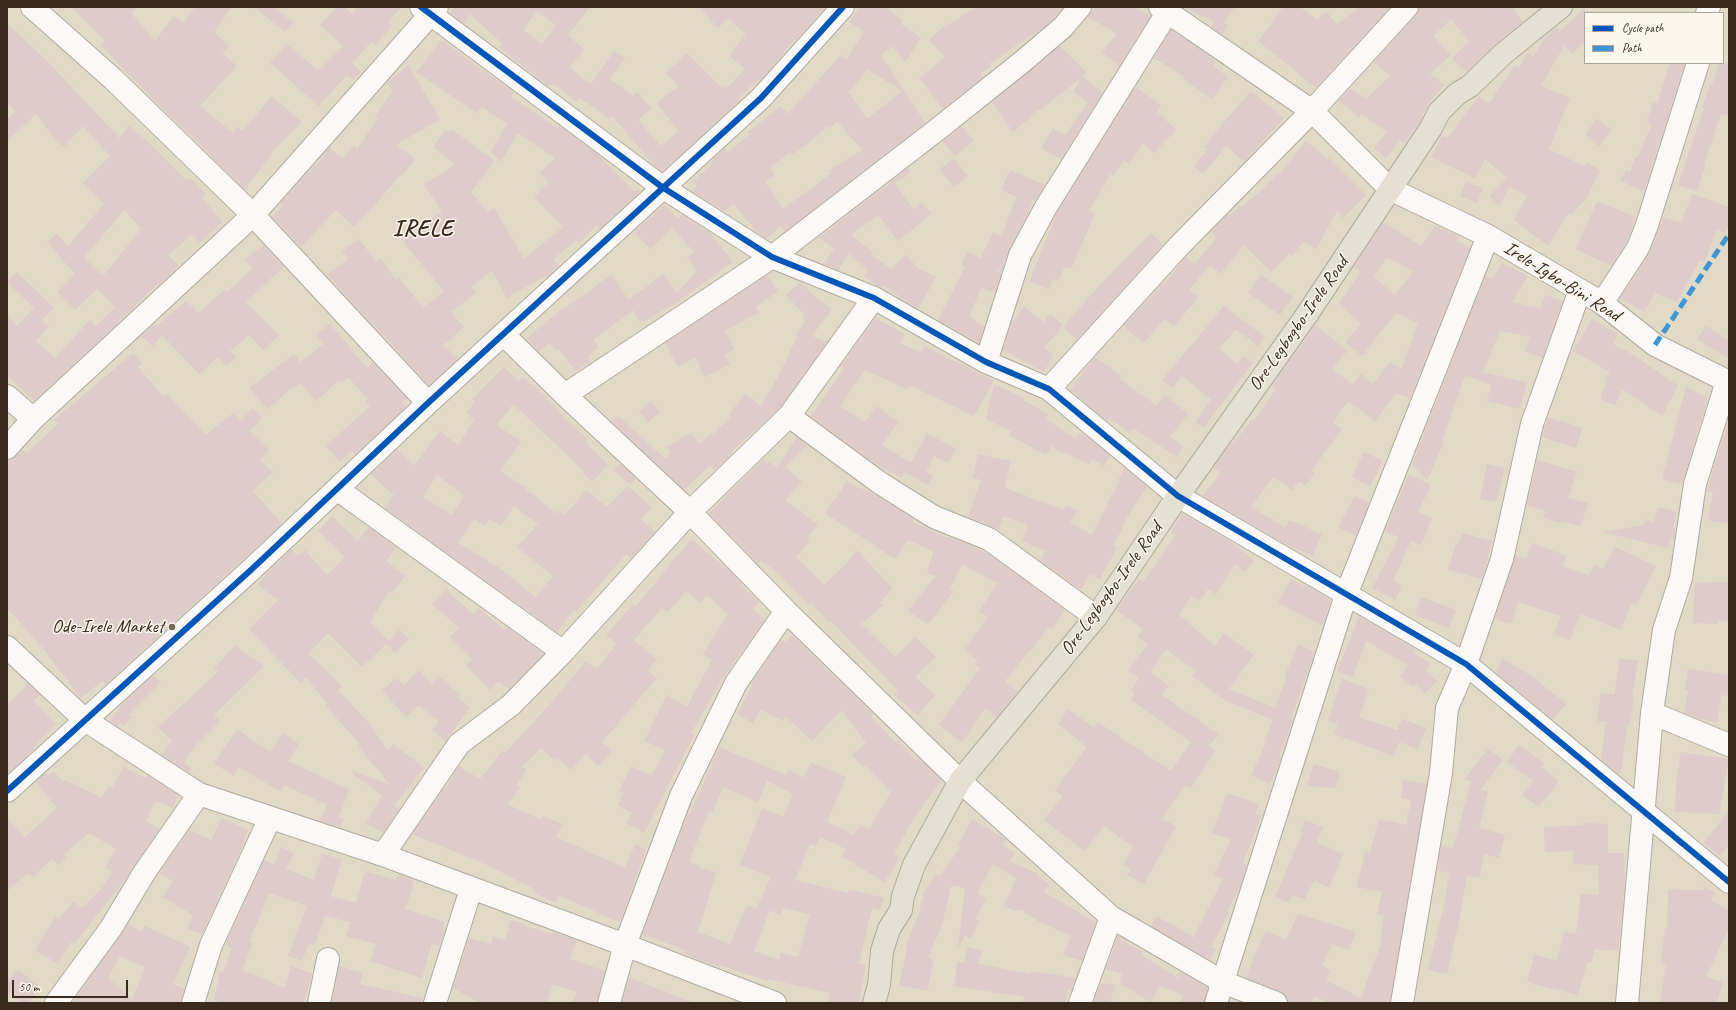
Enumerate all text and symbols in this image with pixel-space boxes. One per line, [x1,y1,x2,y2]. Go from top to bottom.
legend [1584,12,1724,64]
text: Cycle path [1622,20,1664,36]
text: Path [1622,40,1642,56]
district label: IRELE [393,216,453,244]
street label: Irele-Igbo-Bini Road [1499,237,1625,327]
street label: Ore-Legbogbo-Irele Road [1244,252,1354,396]
street label: Ore-Legbogbo-Irele Road [1056,518,1168,660]
place label: Ode-Irele Market [52,616,164,638]
marker: Ode-Irele Market [167,622,177,632]
scale bar [14,972,130,998]
text: 50 m [19,979,39,995]

